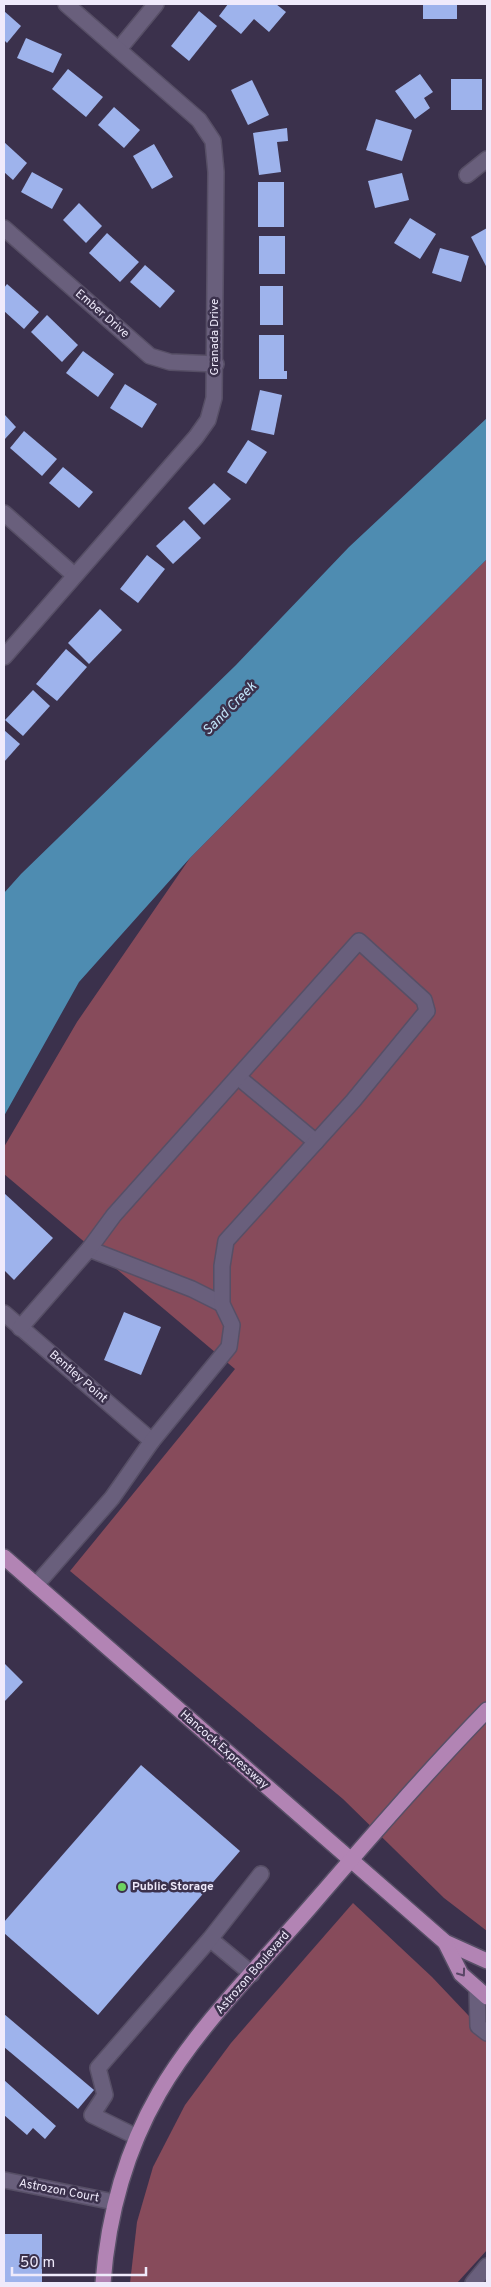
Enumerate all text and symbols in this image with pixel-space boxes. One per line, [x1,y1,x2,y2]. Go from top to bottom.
street label: Ember Drive [72,286,132,342]
street label: Granada Drive [207,299,223,375]
water label: Sand Creek [200,678,261,739]
street label: Bentley Point [45,1347,111,1407]
street label: Hancock Expressway [176,1707,272,1793]
place label: Public Storage [132,1879,214,1895]
marker: Public Storage [116,1881,128,1893]
street label: Astrozon Boulevard [213,1928,293,2018]
one-way arrow [456,1967,465,1977]
street label: Astrozon Court [17,2175,101,2207]
scale bar [12,2244,146,2276]
text: 50 m [20,2254,55,2273]

